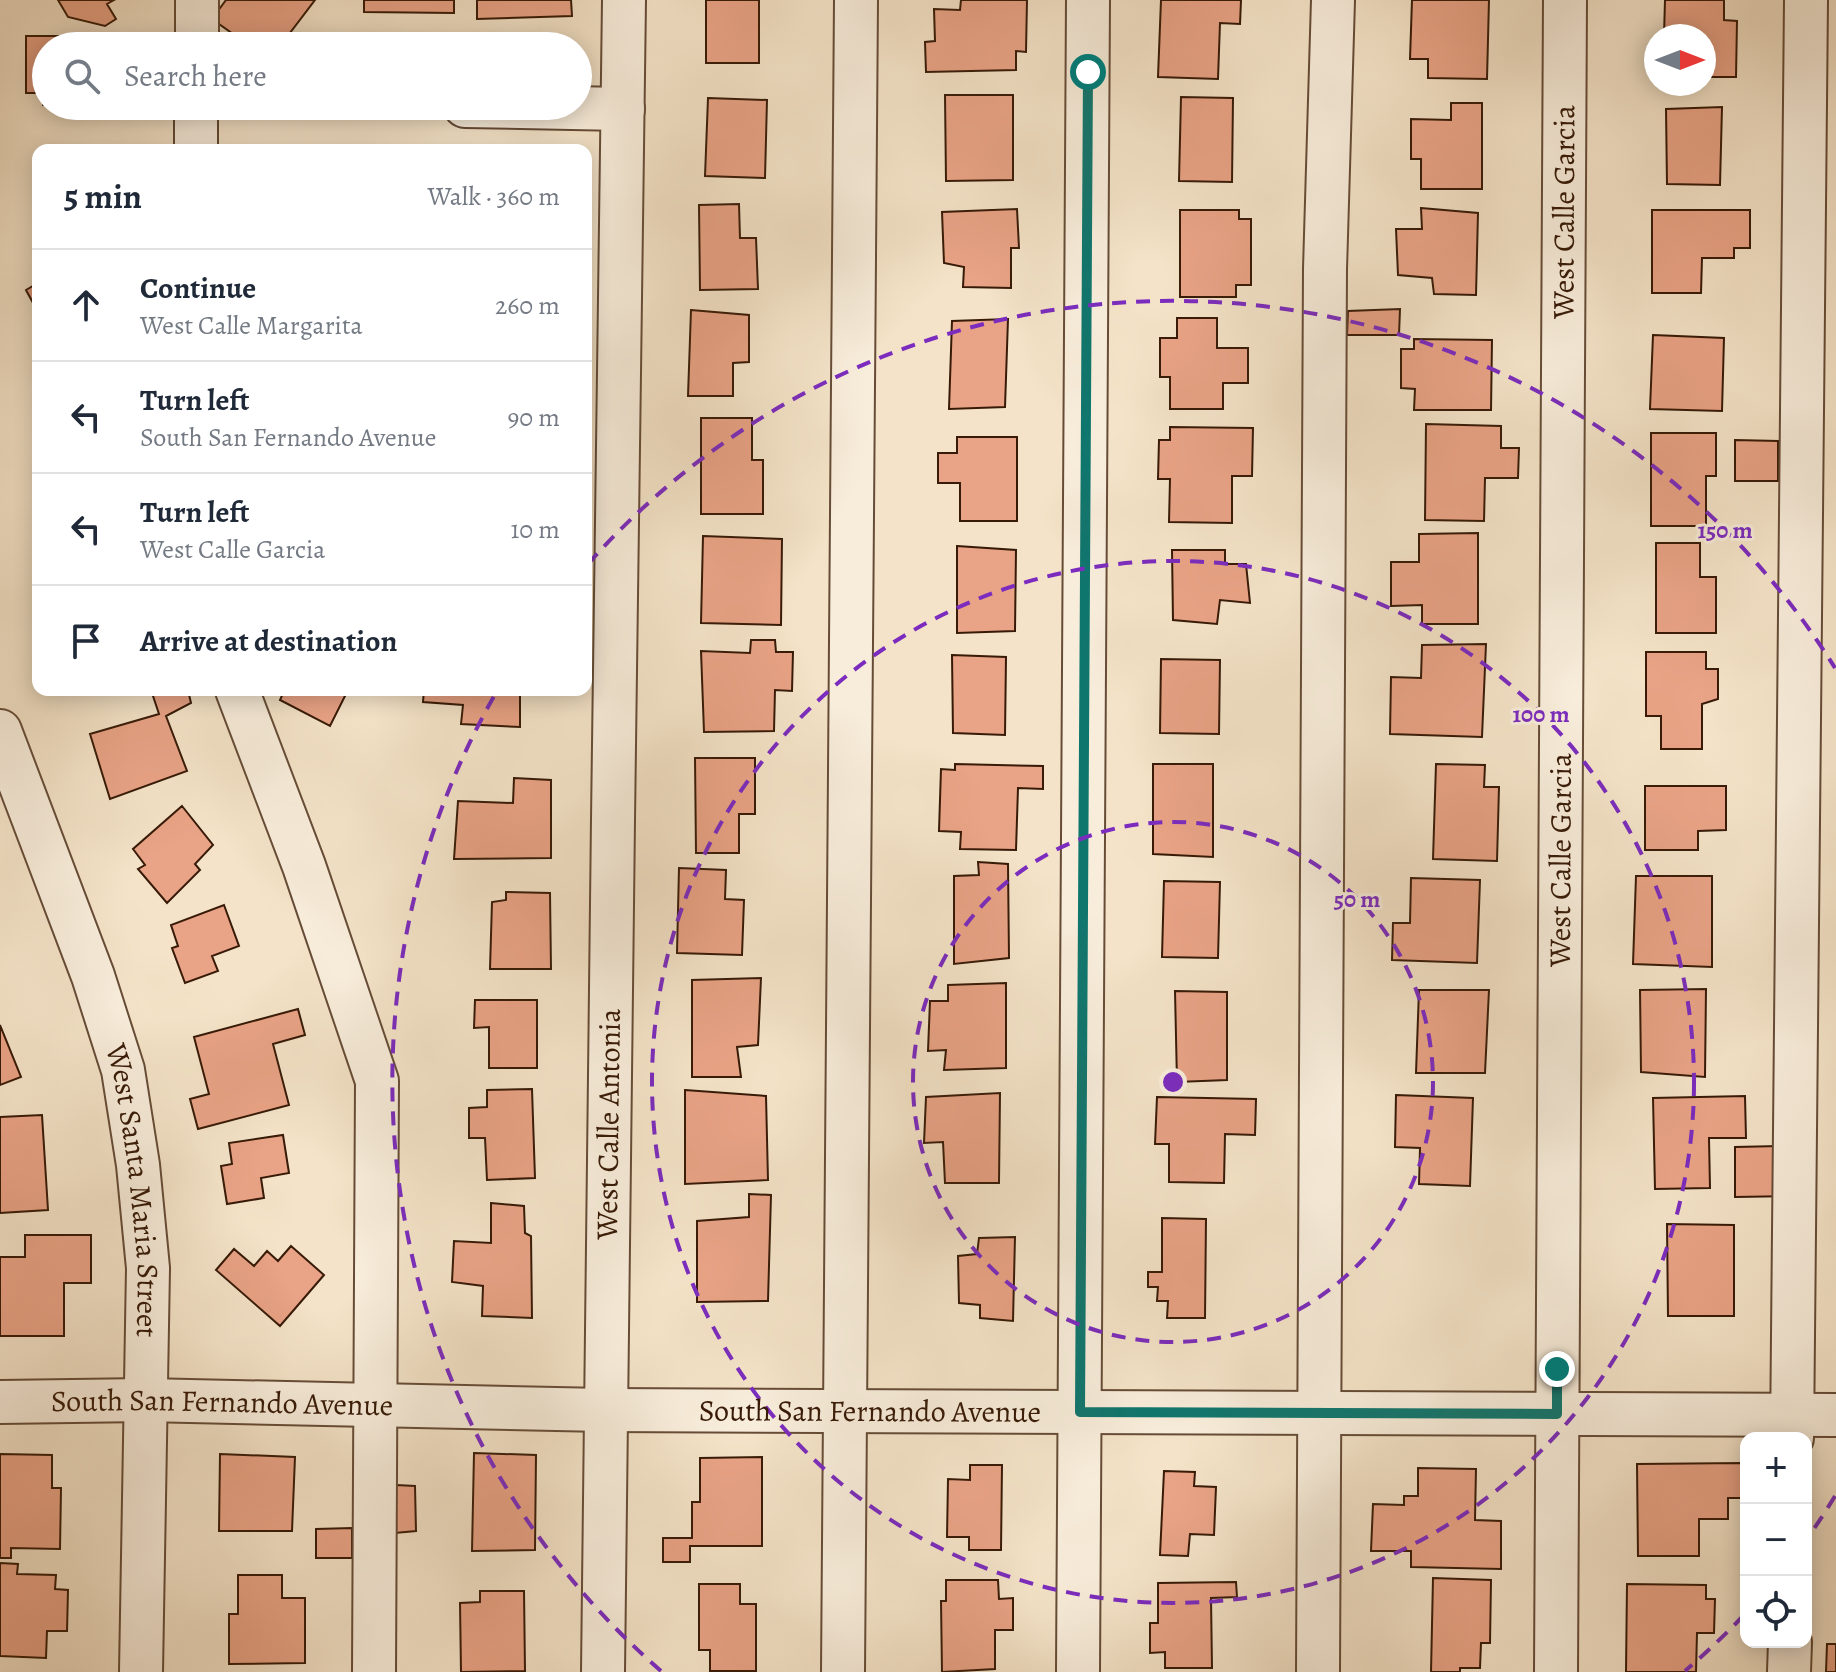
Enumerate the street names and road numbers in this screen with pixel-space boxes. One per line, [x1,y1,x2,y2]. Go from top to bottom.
street label: West Calle Garcia [1543,105,1584,320]
street label: West Calle Garcia [1540,753,1581,968]
street label: West Calle Antonia [587,1008,630,1241]
street label: West Santa Maria Street [96,1038,168,1338]
street label: South San Fernando Avenue [51,1380,394,1425]
street label: South San Fernando Avenue [699,1390,1041,1432]

